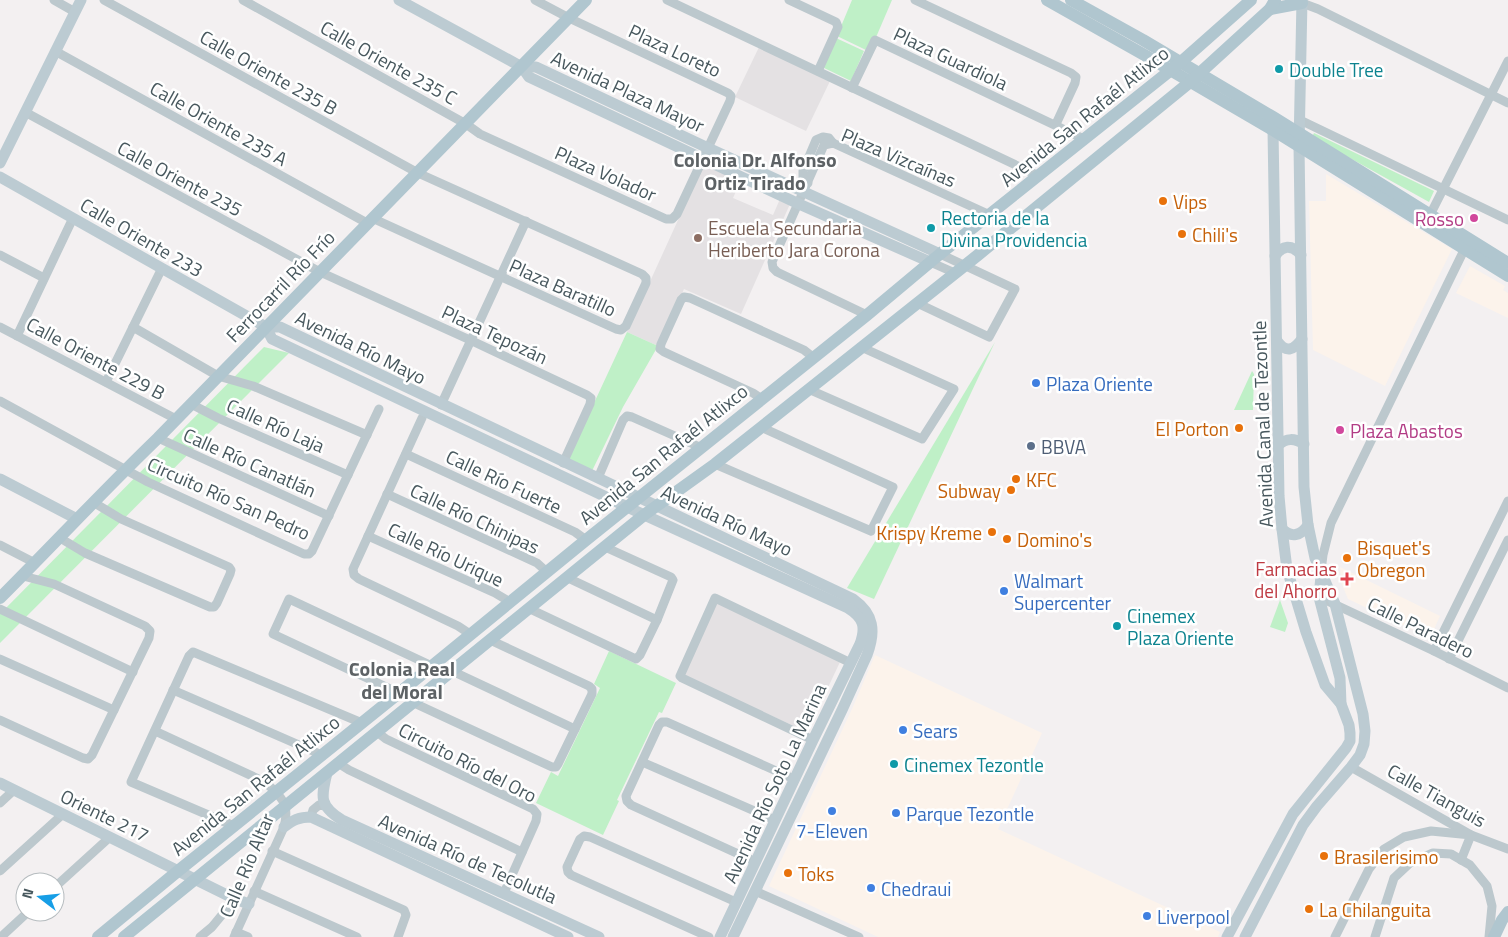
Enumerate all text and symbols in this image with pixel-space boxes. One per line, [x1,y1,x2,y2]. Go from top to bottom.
street label: Calle Oriente 235 C [315,12,463,112]
street label: Plaza Loreto [624,16,726,84]
street label: Plaza Guardiola [889,19,1013,97]
street label: Calle Oriente 235 B [195,22,343,122]
street label: Avenida San Rafaél Atlixco [993,39,1175,193]
street label: Avenida Plaza Mayor [547,43,710,139]
place label: Double Tree [1289,55,1383,84]
marker: Double Tree [1273,63,1285,75]
street label: Calle Oriente 235 A [145,73,293,173]
street label: Plaza Vizcaínas [837,120,961,194]
street label: Calle Oriente 235 [112,133,248,223]
street label: Plaza Volador [551,138,662,208]
district label: Colonia Dr. Alfonso Ortiz Tirado [673,144,837,198]
place label: Vips [1173,187,1207,216]
street label: Calle Oriente 233 [75,190,209,284]
marker: Vips [1157,195,1169,207]
place label: Rectoria de la Divina Providencia [941,203,1088,254]
place label: Rosso [1415,204,1464,233]
marker: Rosso [1468,212,1480,224]
place label: Escuela Secundaria Heriberto Jara Corona [708,213,880,264]
place label: Chili's [1192,220,1238,249]
marker: Rectoria de la Divina Providencia [925,222,937,234]
street label: Ferrocarril Río Frío [219,223,341,349]
marker: Chili's [1176,228,1188,240]
marker: Escuela Secundaria Heriberto Jara Corona [692,232,704,244]
street label: Plaza Baratillo [505,250,621,324]
street label: Plaza Tepozán [437,297,553,371]
street label: Avenida Río Mayo [291,303,431,391]
street label: Calle Oriente 229 B [21,309,171,407]
street label: Avenida Canal de Tezontle [1244,320,1280,528]
place label: Plaza Oriente [1046,369,1153,398]
street label: Avenida San Rafaél Atlixco [572,377,754,531]
marker: Plaza Oriente [1030,377,1042,389]
street label: Calle Río Laja [222,390,330,460]
place label: El Porton [1155,414,1229,443]
place label: Plaza Abastos [1350,416,1463,445]
street label: Calle Río Canatlán [179,420,321,504]
marker: El Porton [1233,422,1245,434]
marker: Plaza Abastos [1334,424,1346,436]
place label: BBVA [1041,432,1086,461]
marker: BBVA [1025,440,1037,452]
street label: Calle Río Fuerte [441,442,567,520]
street label: Circuito Río San Pedro [143,449,315,547]
place label: KFC [1026,465,1057,494]
marker: KFC [1010,473,1022,485]
street label: Calle Río Chinipas [405,475,545,561]
place label: Subway [938,476,1001,505]
street label: Avenida Río Mayo [656,477,798,563]
marker: Subway [1005,484,1017,496]
street label: Calle Río Urique [383,514,509,594]
place label: Krispy Kreme [876,518,982,547]
place label: Domino's [1017,525,1092,554]
marker: Krispy Kreme [986,526,998,538]
marker: Domino's [1001,533,1013,545]
place label: Bisquet's Obregon [1357,533,1431,584]
marker: Bisquet's Obregon [1341,552,1353,564]
place label: Farmacias del Ahorro [1254,554,1337,605]
place label: Walmart Supercenter [1014,566,1112,617]
marker: Farmacias del Ahorro [1341,573,1353,585]
marker: Walmart Supercenter [998,585,1010,597]
street label: Calle Paradero [1363,589,1479,665]
place label: Cinemex Plaza Oriente [1127,601,1234,652]
marker: Cinemex Plaza Oriente [1111,620,1123,632]
district label: Colonia Real del Moral [349,653,455,707]
street label: Avenida Río Soto La Marina [715,678,833,888]
street label: Avenida San Rafaél Atlixco [164,708,346,862]
street label: Circuito Río del Oro [394,715,542,809]
place label: Sears [913,716,958,745]
marker: Sears [897,724,909,736]
place label: Cinemex Tezontle [904,750,1044,779]
street label: Calle Tianguis [1382,756,1492,834]
marker: Cinemex Tezontle [888,758,900,770]
street label: Oriente 217 [56,781,154,849]
place label: Parque Tezontle [906,799,1034,828]
marker: 7-Eleven [826,805,838,817]
street label: Avenida Río de Tecolutla [374,806,562,911]
marker: Parque Tezontle [890,807,902,819]
street label: Calle Río Altar [211,808,281,922]
place label: 7-Eleven [796,816,868,845]
place label: Brasilerisimo [1334,842,1438,871]
marker: Brasilerisimo [1318,850,1330,862]
place label: Toks [798,859,834,888]
marker: Toks [782,867,794,879]
north arrow [15,872,65,922]
place label: Chedraui [881,874,952,903]
marker: Chedraui [865,882,877,894]
text: N [16,886,38,901]
place label: La Chilanguita [1319,895,1431,924]
place label: Liverpool [1157,902,1230,931]
marker: La Chilanguita [1303,903,1315,915]
marker: Liverpool [1141,910,1153,922]

